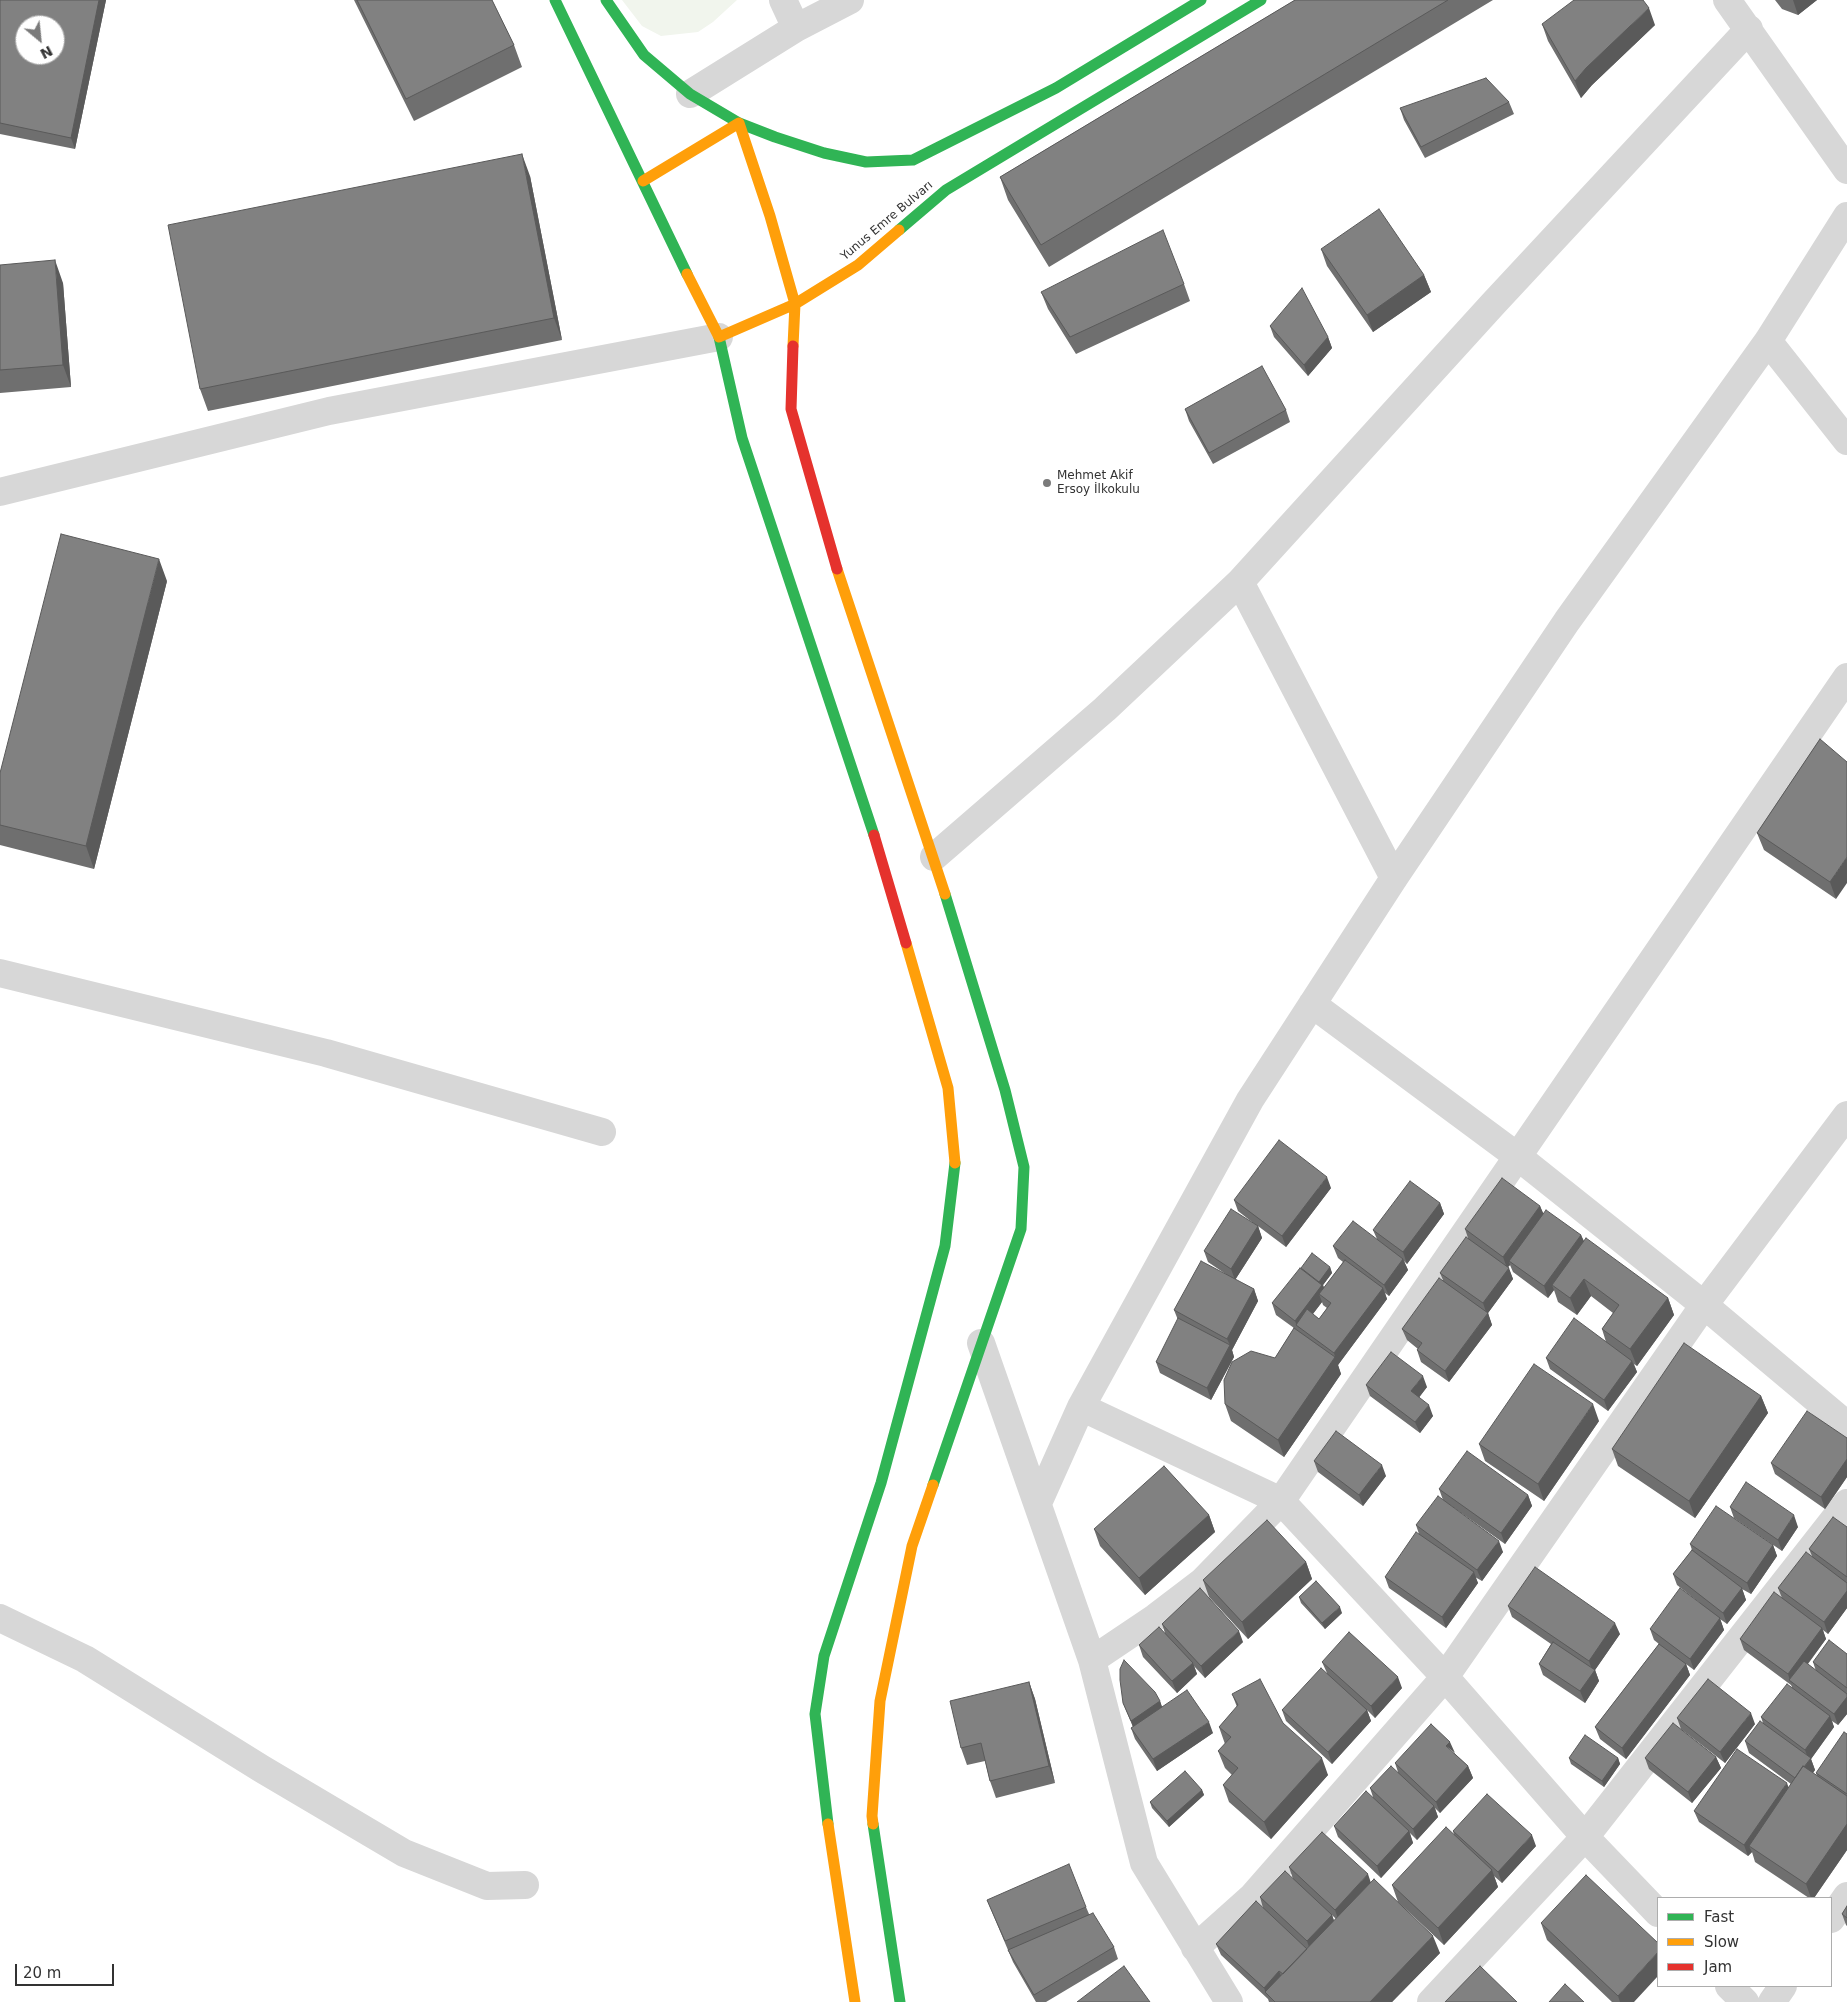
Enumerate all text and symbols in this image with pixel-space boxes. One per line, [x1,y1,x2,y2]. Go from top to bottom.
north arrow [15,15,65,65]
text: N [38,43,56,62]
street label: Yunus Emre Bulvarı [838,178,936,264]
place label: Mehmet Akif Ersoy İlkokulu [1057,469,1140,497]
marker: Mehmet Akif Ersoy İlkokulu [1041,477,1053,489]
legend [1657,1897,1832,1987]
text: Fast [1704,1908,1734,1926]
text: Slow [1704,1933,1739,1951]
scale bar [18,1954,116,1986]
text: Jam [1704,1958,1732,1976]
text: 20 m [23,1964,61,1982]

